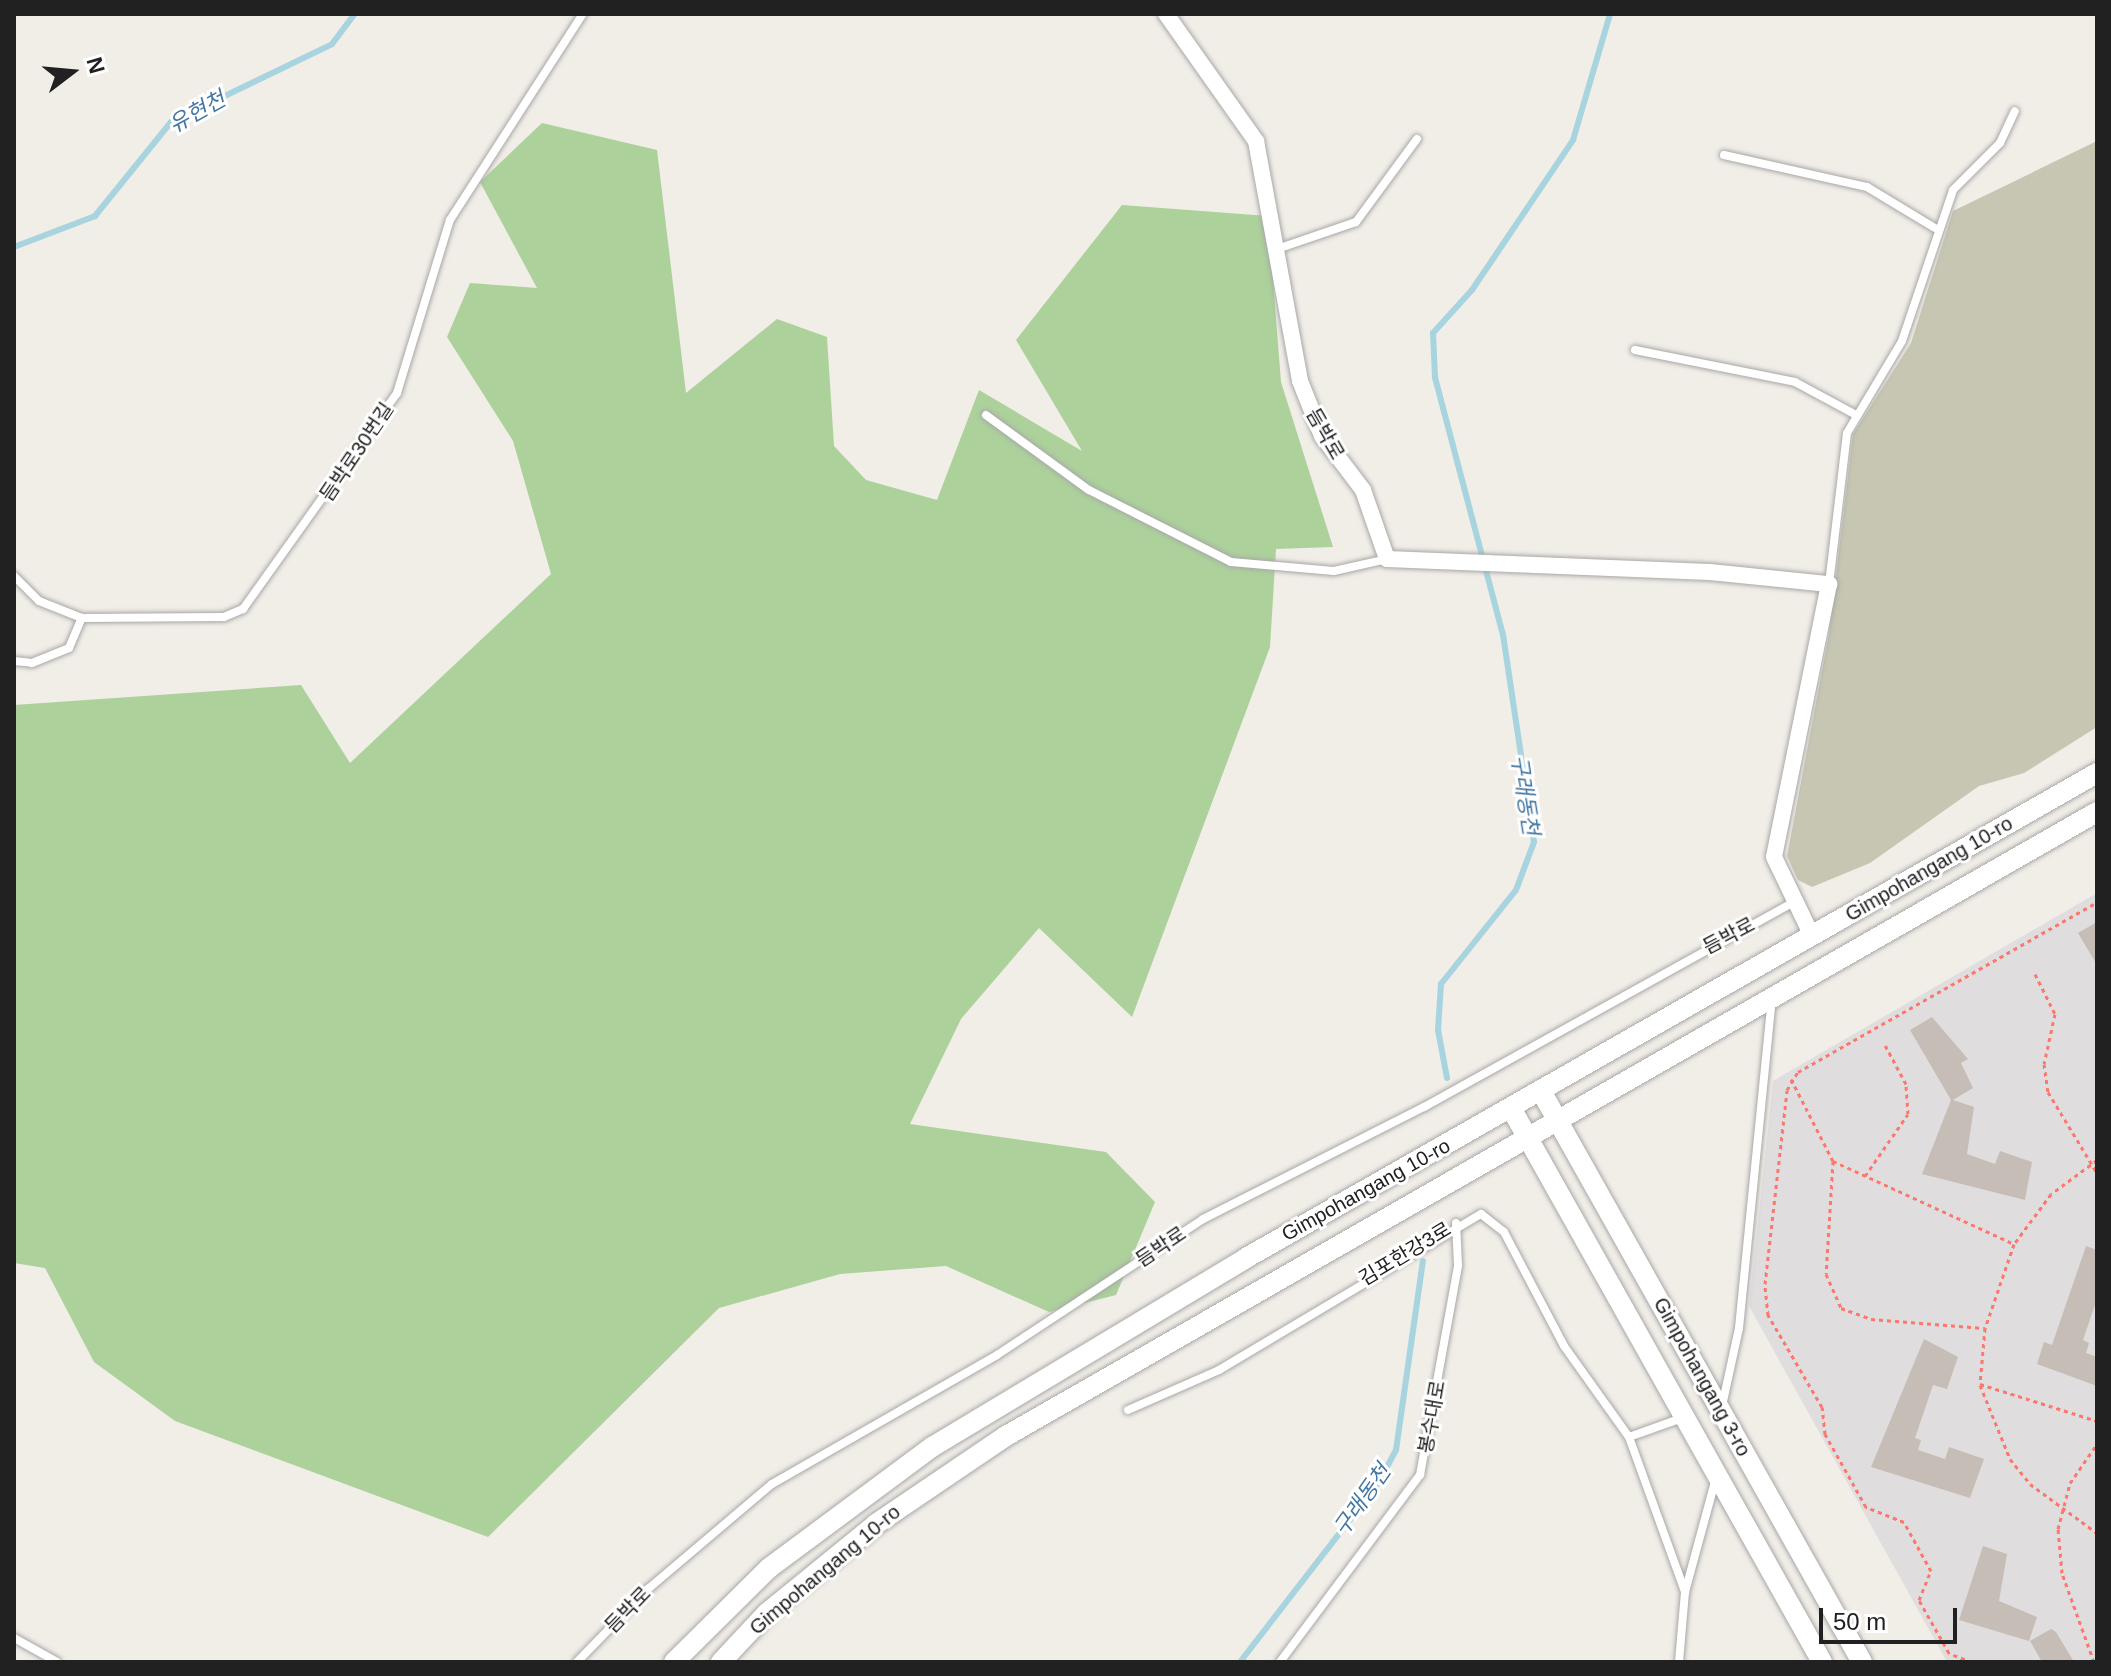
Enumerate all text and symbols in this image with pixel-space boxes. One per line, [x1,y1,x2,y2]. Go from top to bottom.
north arrow [32,32,112,112]
text: N [81,54,110,76]
water label: 유현천 [164,86,230,138]
street label: 듬박로30번길 [315,398,399,506]
street label: 듬박로 [1301,404,1349,464]
water label: 구래동천 [1506,753,1544,837]
street label: Gimpohangang 10-ro [1841,811,2017,927]
street label: 듬박로 [1699,912,1759,960]
street label: Gimpohangang 10-ro [1278,1134,1454,1246]
street label: 김포한강3로 [1355,1217,1455,1291]
street label: 듬박로 [1131,1222,1191,1272]
street label: Gimpohangang 3-ro [1648,1293,1756,1461]
street label: 봉수대로 [1414,1379,1450,1455]
water label: 구래동천 [1328,1459,1396,1541]
street label: Gimpohangang 10-ro [745,1500,905,1640]
street label: 듬박로 [600,1582,656,1638]
scale bar [1823,1592,1961,1642]
text: 50 m [1833,1608,1886,1635]

